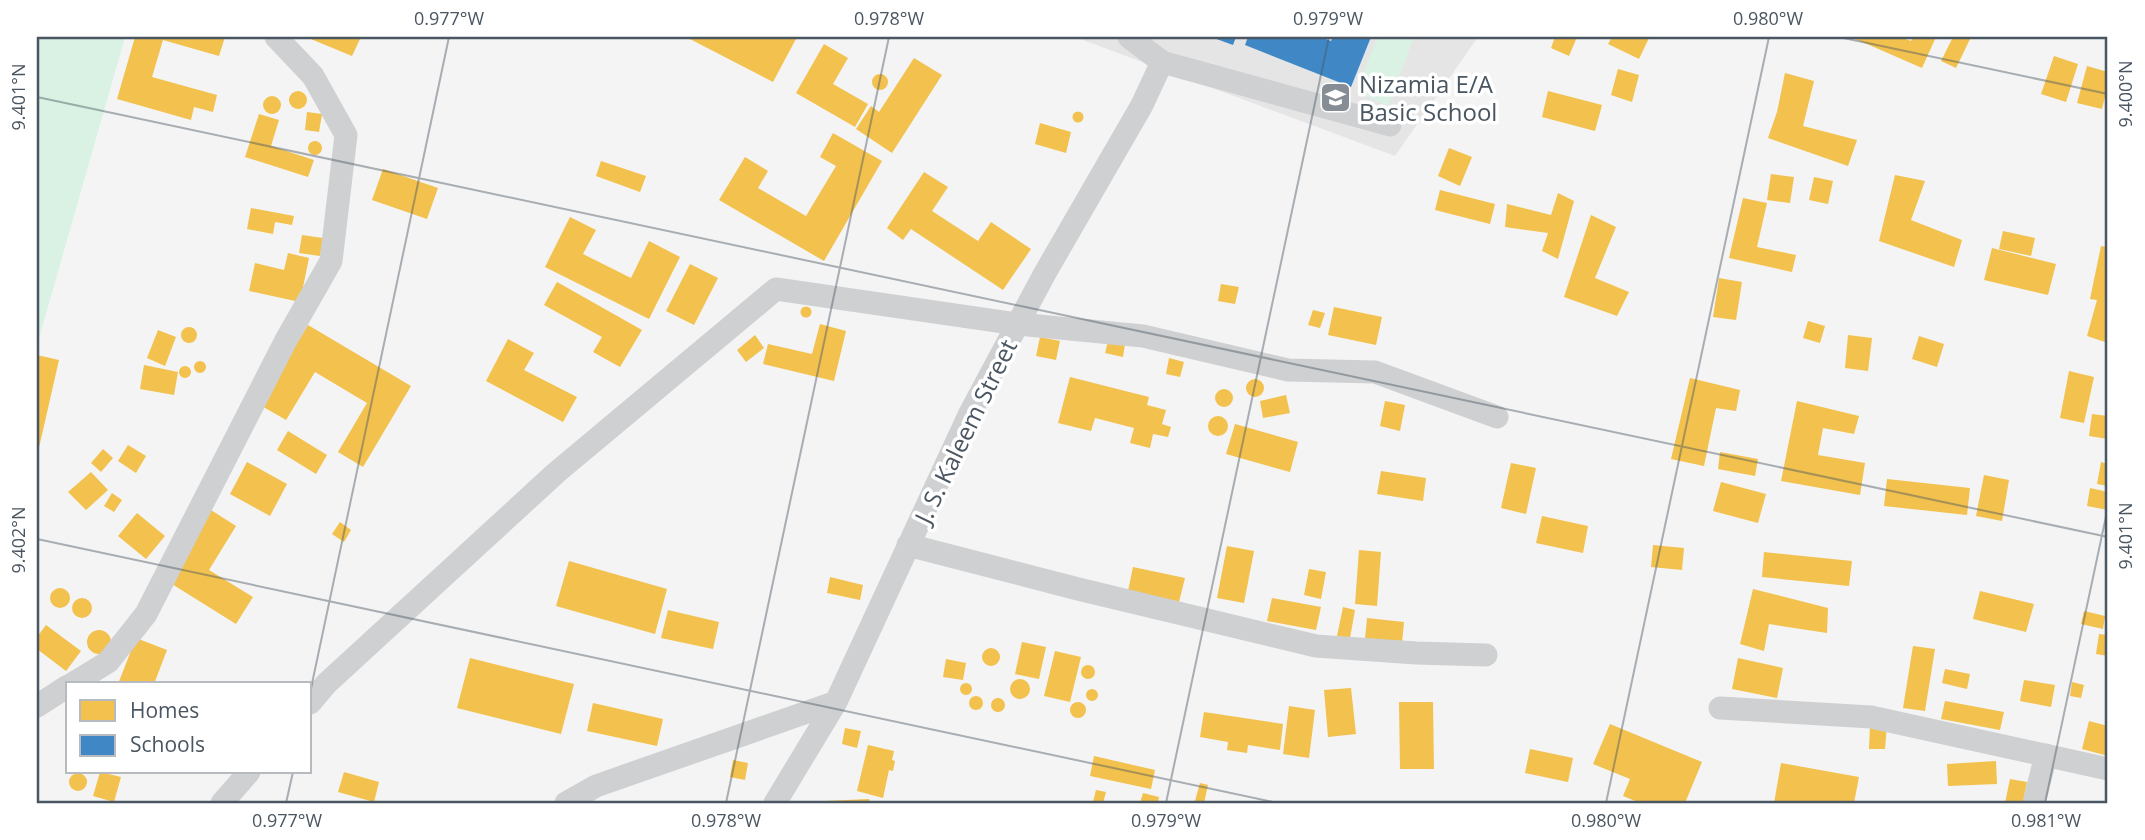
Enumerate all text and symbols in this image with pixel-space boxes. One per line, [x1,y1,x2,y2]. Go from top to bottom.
text: 0.977°W [414,6,484,30]
text: 0.978°W [854,6,924,30]
text: 0.979°W [1293,6,1363,30]
text: 0.980°W [1733,6,1803,30]
text: 9.400°N [2113,60,2137,128]
text: 9.401°N [6,63,30,131]
place label: Nizamia E/A Basic School [1359,67,1497,128]
school or university icon: Nizamia E/A Basic School [1319,80,1353,114]
street label: J. S. Kaleem Street [905,333,1024,530]
text: 9.401°N [2113,502,2137,570]
text: 9.402°N [6,506,30,574]
legend [66,682,312,774]
text: Homes [130,696,199,724]
text: Schools [130,730,205,758]
text: 0.977°W [252,808,322,832]
text: 0.978°W [691,808,761,832]
text: 0.979°W [1131,808,1201,832]
text: 0.980°W [1571,808,1641,832]
text: 0.981°W [2011,808,2081,832]

